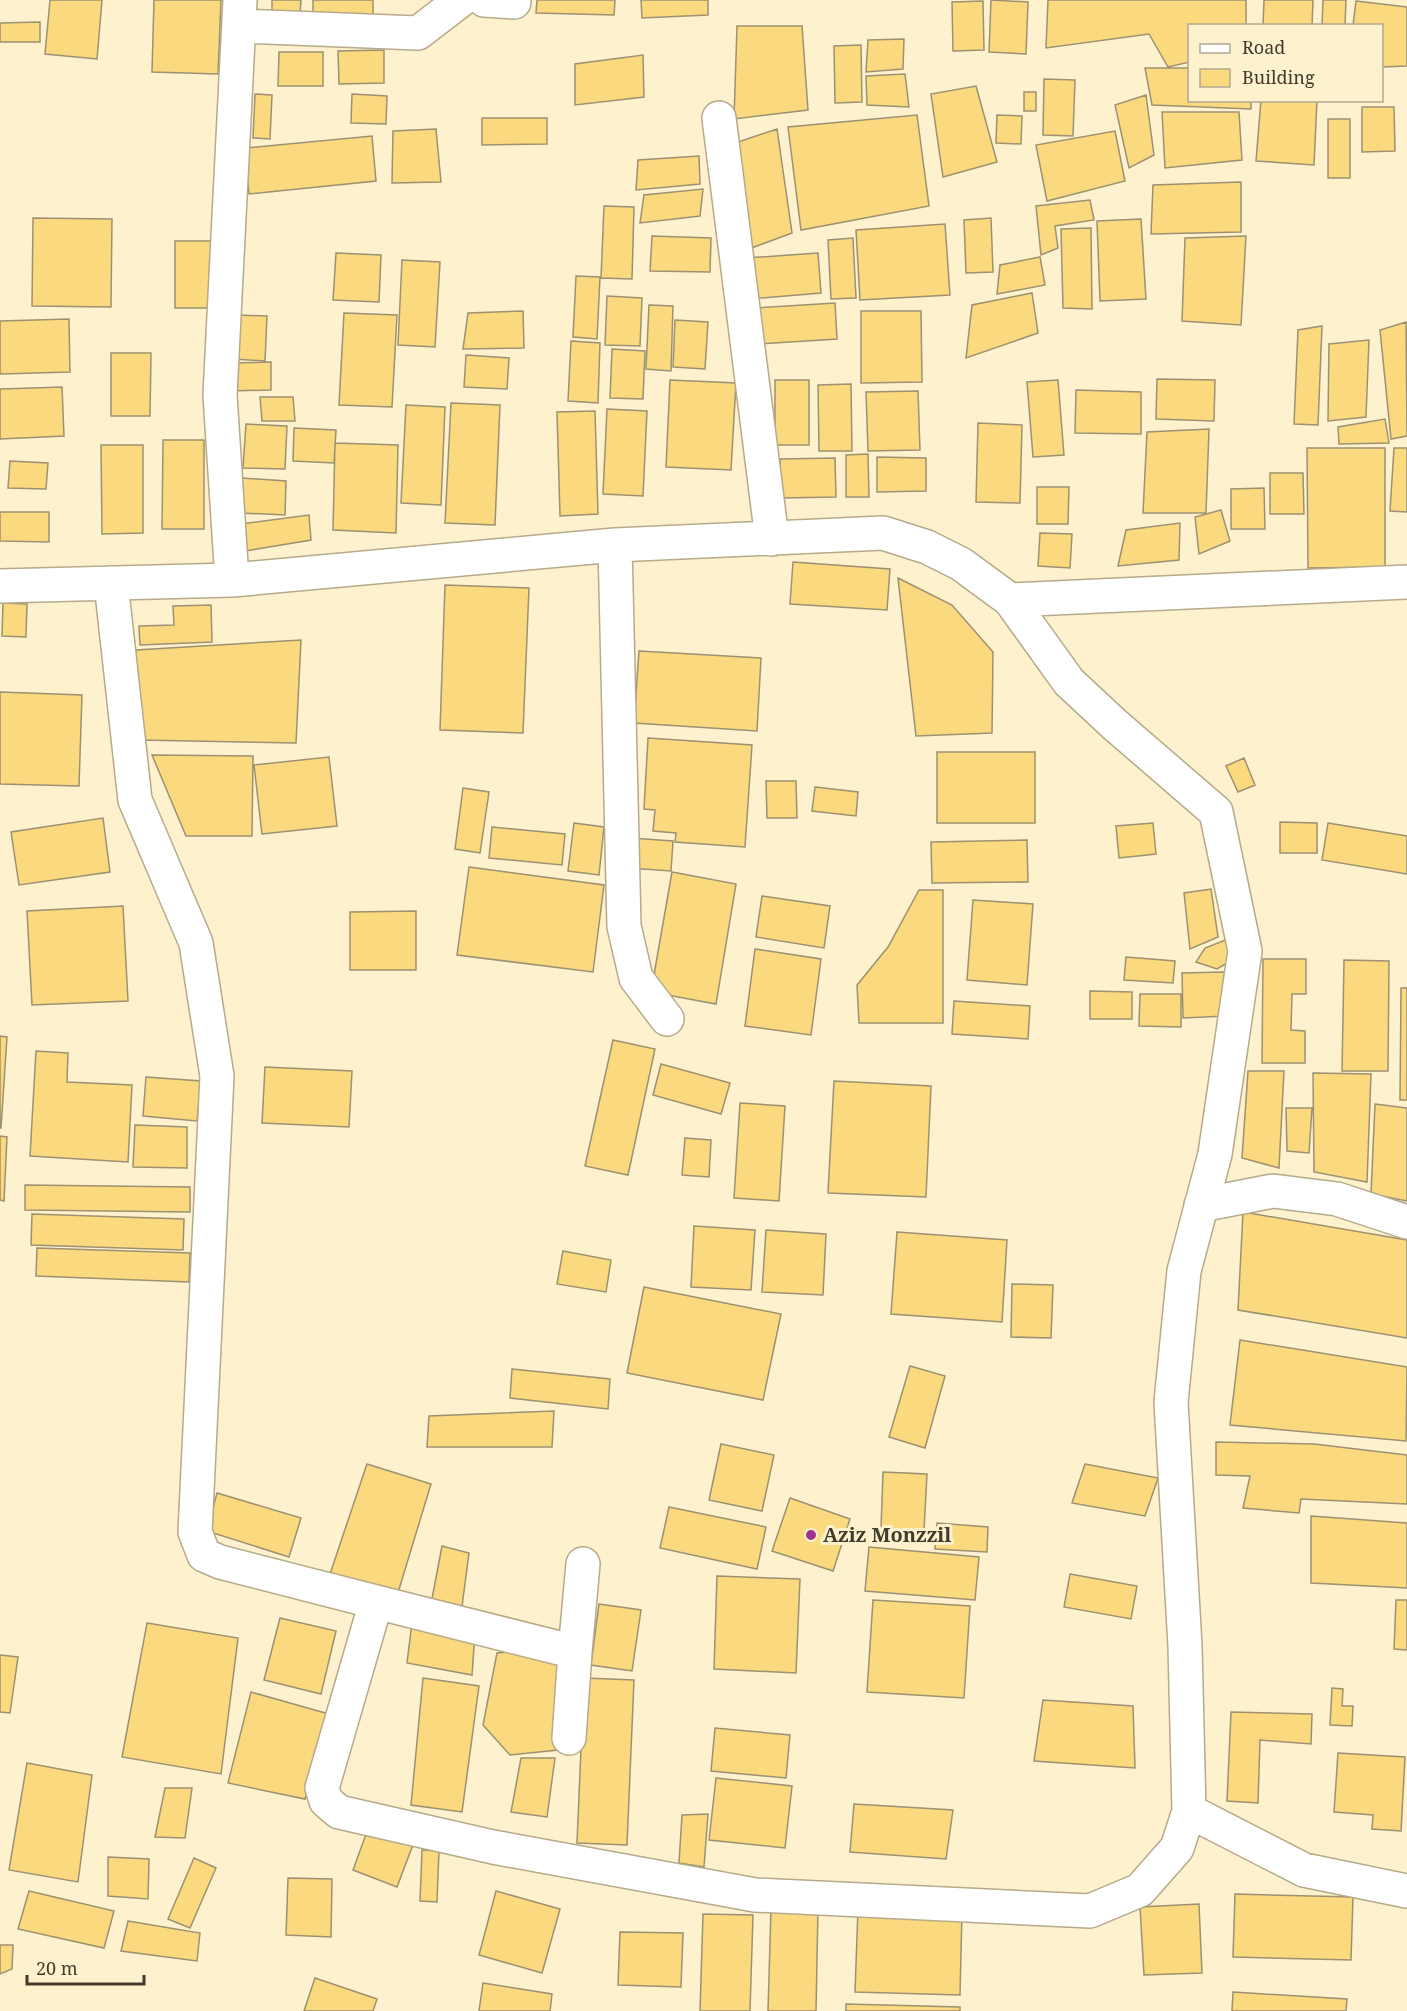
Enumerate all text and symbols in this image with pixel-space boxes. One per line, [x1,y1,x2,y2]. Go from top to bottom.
legend [1188,24,1383,102]
text: Road [1242,35,1285,59]
text: Building [1242,65,1315,89]
place label: Aziz Monzzil [823,1521,951,1548]
marker: Aziz Monzzil [804,1528,818,1542]
scale bar [27,1948,144,1986]
text: 20 m [36,1956,78,1980]

